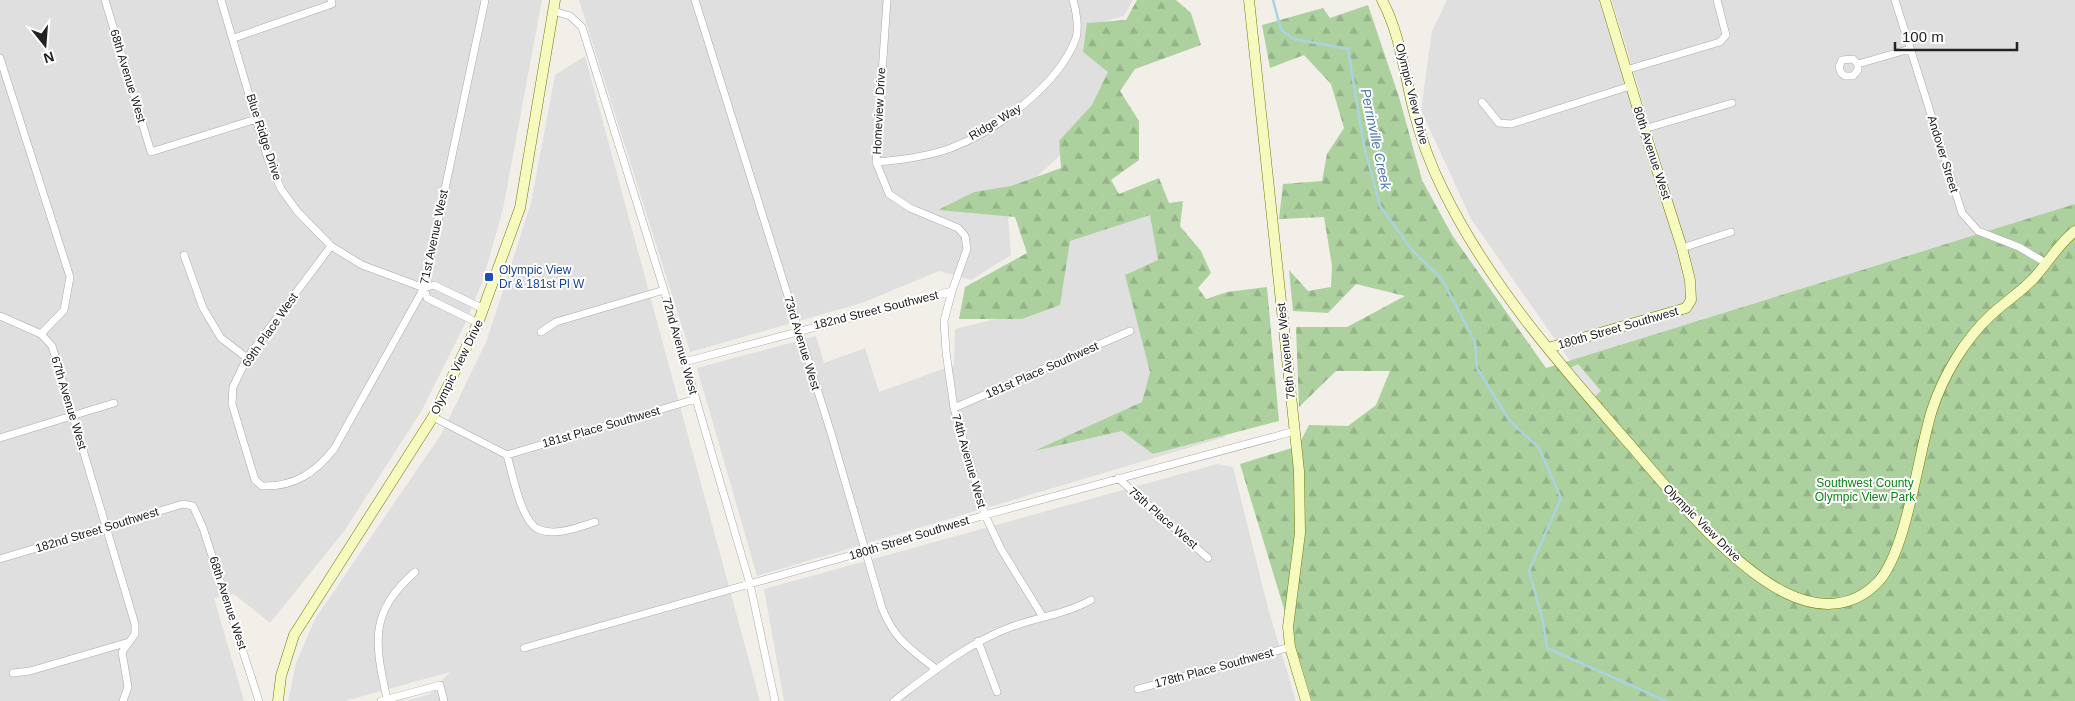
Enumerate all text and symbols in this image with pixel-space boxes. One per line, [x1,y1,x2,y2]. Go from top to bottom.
north arrow [20,20,70,70]
scale bar [1895,20,2018,52]
street label: 68th Avenue West [107,28,149,125]
text: 100 m [1902,28,1944,45]
street label: Olympic View Drive [1393,42,1431,146]
text: N [42,48,56,67]
street label: Homeview Drive [870,67,888,155]
water label: Perrinville Creek [1357,87,1395,192]
street label: Blue Ridge Drive [243,92,285,182]
street label: Ridge Way [966,101,1024,143]
street label: 80th Avenue West [1630,105,1674,202]
street label: Andover Street [1925,114,1962,195]
street label: 71st Avenue West [417,188,451,286]
place label: Olympic View Dr & 181st Pl W [499,263,585,291]
marker: Olympic View Dr & 181st Pl W [483,271,495,283]
street label: 182nd Street Southwest [812,288,940,332]
street label: 69th Place West [239,290,301,370]
street label: 73rd Avenue West [781,294,823,392]
street label: 72nd Avenue West [659,296,701,397]
street label: 76th Avenue West [1274,301,1298,400]
street label: 180th Street Southwest [1556,304,1681,352]
street label: Olympic View Drive [428,317,486,417]
street label: 181st Place Southwest [983,339,1101,401]
street label: 67th Avenue West [48,355,90,452]
street label: 181st Place Southwest [540,403,662,451]
street label: 74th Avenue West [949,412,989,510]
park label: Southwest County Olympic View Park [1815,476,1916,504]
street label: Olympic View Drive [1660,481,1744,565]
street label: 75th Place West [1126,484,1201,552]
street label: 182nd Street Southwest [34,504,161,555]
street label: 180th Street Southwest [847,513,971,563]
street label: 68th Avenue West [206,555,250,652]
street label: 178th Place Southwest [1153,645,1276,691]

